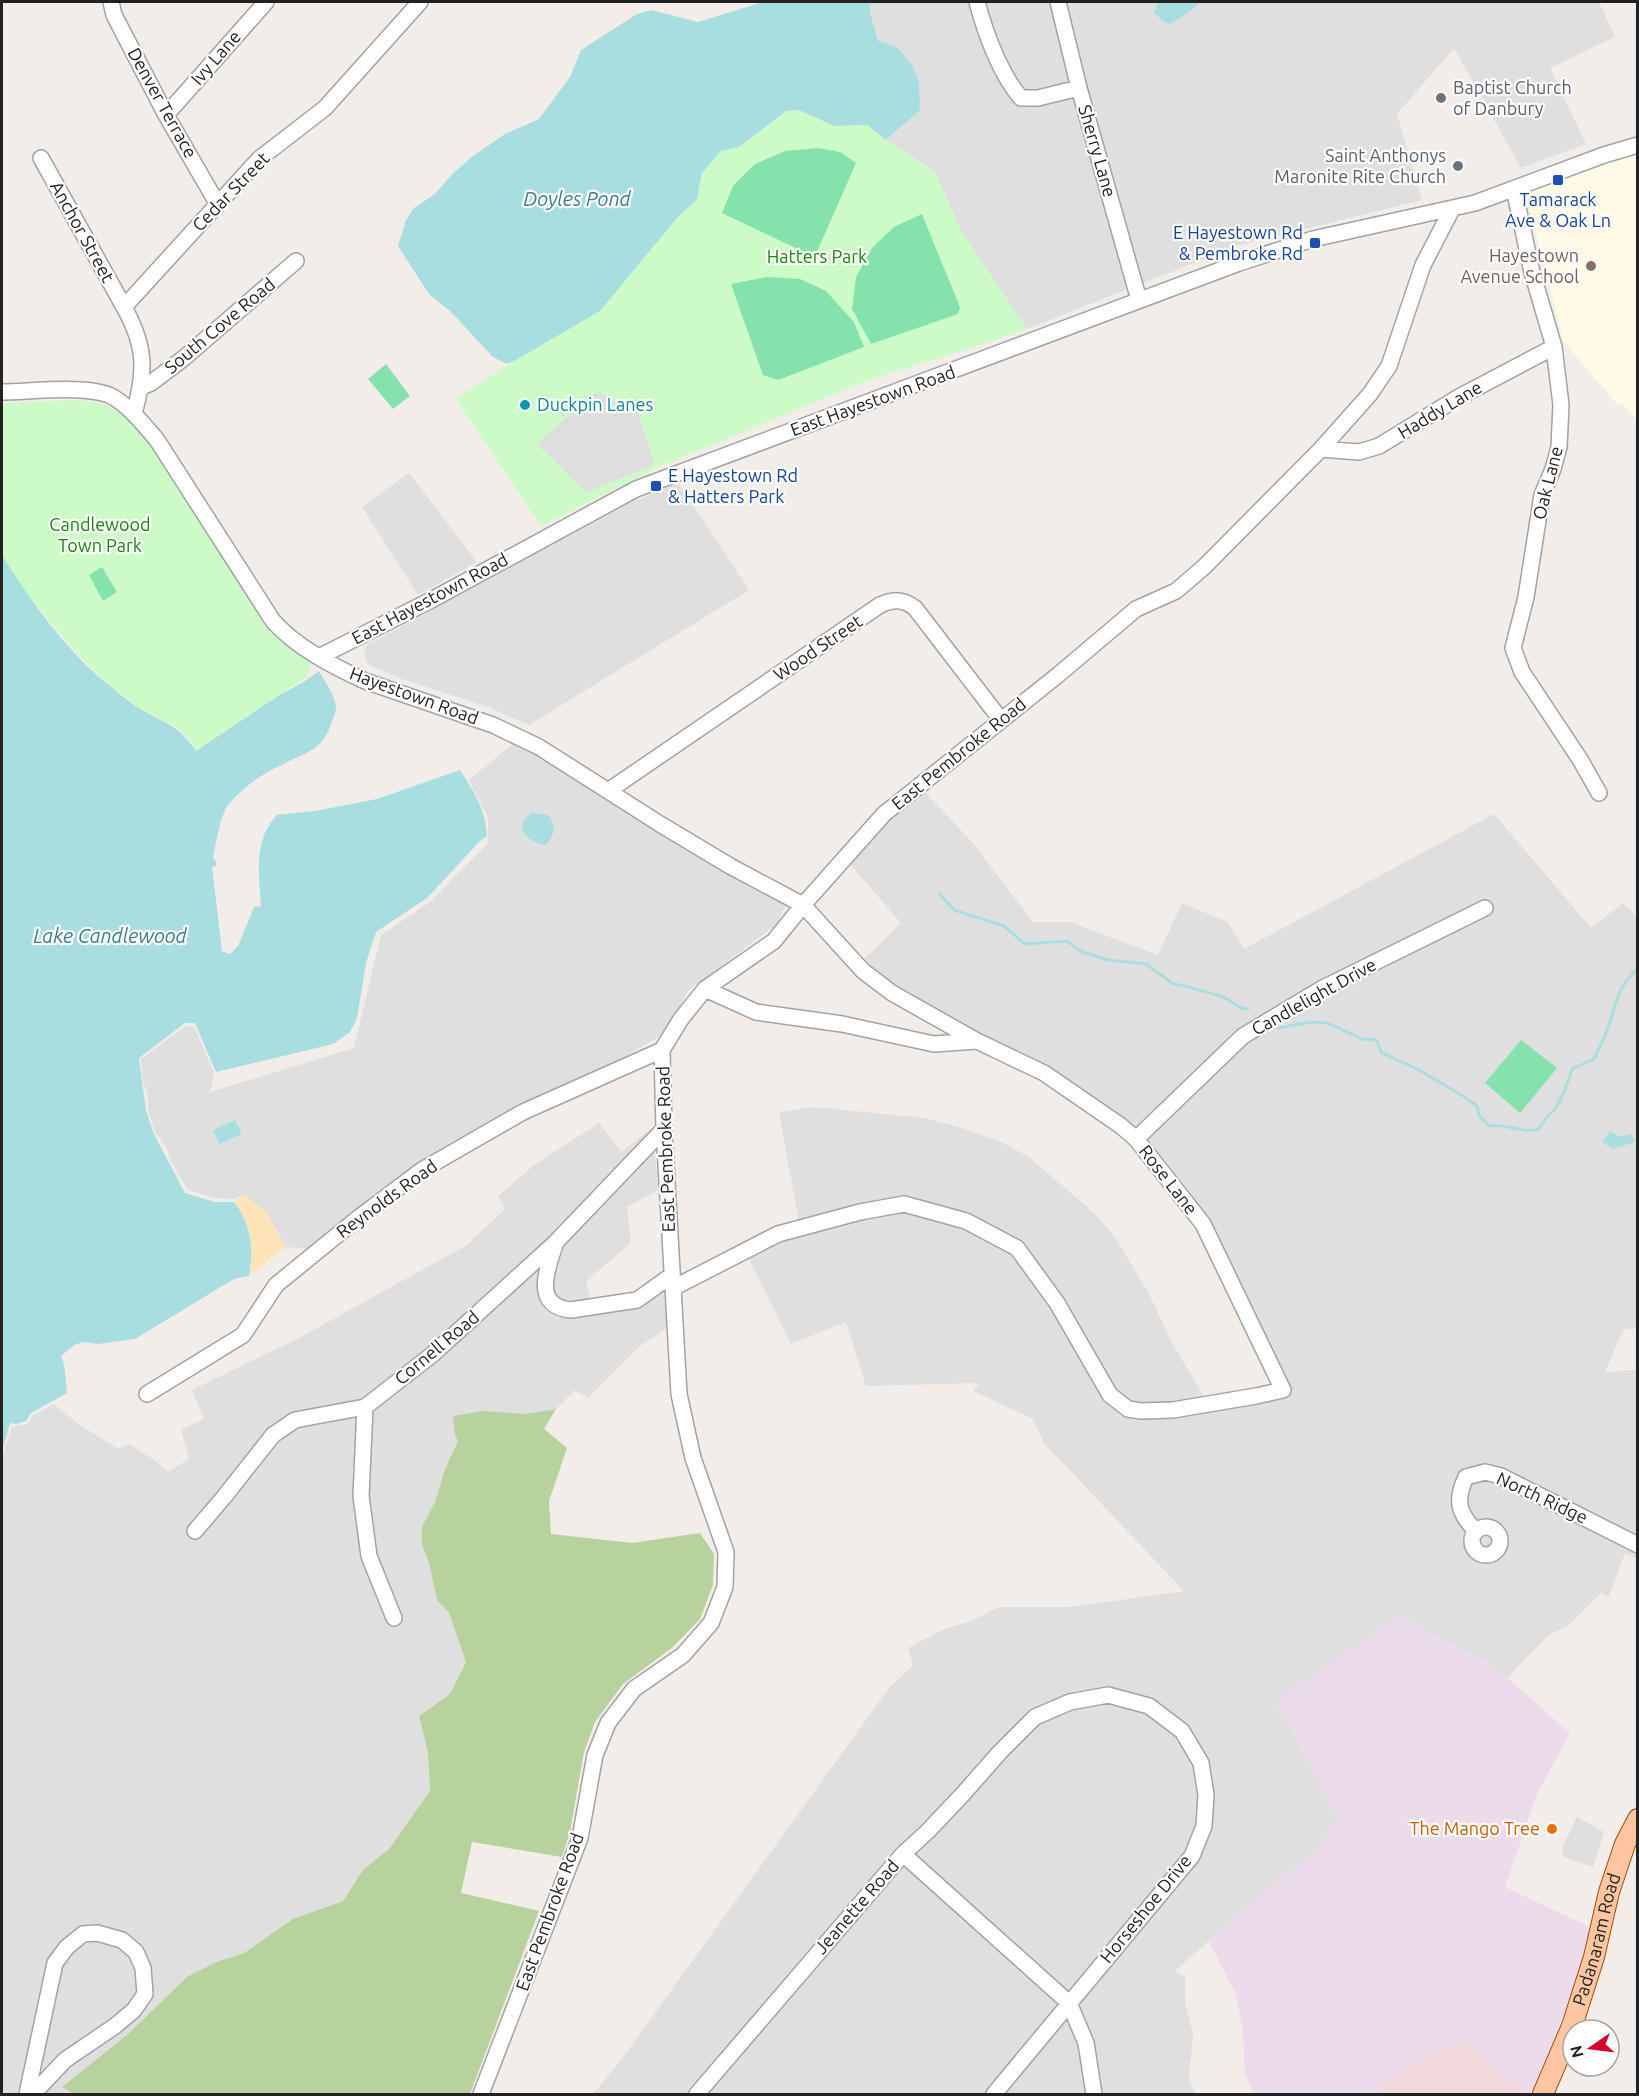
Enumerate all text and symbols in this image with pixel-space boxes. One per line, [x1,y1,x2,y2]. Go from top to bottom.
street label: Ivy Lane [186,26,244,88]
street label: Denver Terrace [124,44,201,161]
place label: Baptist Church of Danbury [1453,77,1572,118]
marker: Baptist Church of Danbury [1434,91,1448,105]
street label: Sherry Lane [1075,102,1121,199]
place label: Saint Anthonys Maronite Rite Church [1274,145,1446,186]
street label: Cedar Street [188,148,273,235]
marker: Saint Anthonys Maronite Rite Church [1451,159,1465,173]
marker: Tamarack Ave & Oak Ln [1551,173,1565,187]
street label: Anchor Street [47,178,119,285]
water label: Doyles Pond [523,187,632,210]
place label: Tamarack Ave & Oak Ln [1505,189,1611,230]
place label: E Hayestown Rd & Pembroke Rd [1173,222,1303,263]
marker: E Hayestown Rd & Pembroke Rd [1308,236,1322,250]
place label: Hayestown Avenue School [1460,245,1579,286]
park label: Hatters Park [767,246,867,266]
marker: Hayestown Avenue School [1584,259,1598,273]
street label: South Cove Road [160,273,278,377]
street label: East Hayestown Road [788,361,958,439]
street label: Haddy Lane [1394,376,1485,442]
place label: Duckpin Lanes [537,394,653,414]
marker: Duckpin Lanes [518,398,532,412]
street label: Oak Lane [1528,444,1566,522]
place label: E Hayestown Rd & Hatters Park [668,465,798,506]
marker: E Hayestown Rd & Hatters Park [649,479,663,493]
park label: Candlewood Town Park [49,514,151,555]
street label: East Hayestown Road [348,548,511,648]
street label: Wood Street [769,610,865,684]
street label: Hayestown Road [347,662,481,728]
street label: East Pembroke Road [887,693,1029,813]
water label: Lake Candlewood [33,924,188,947]
street label: Candlelight Drive [1248,954,1379,1039]
street label: East Pembroke Road [652,1066,678,1233]
street label: Rose Lane [1136,1141,1202,1218]
street label: Reynolds Road [332,1155,441,1241]
street label: Cornell Road [390,1306,482,1388]
street label: North Ridge [1494,1467,1591,1527]
place label: The Mango Tree [1409,1818,1540,1838]
marker: The Mango Tree [1545,1822,1559,1836]
street label: East Pembroke Road [511,1830,587,1993]
street label: Horseshoe Drive [1096,1850,1195,1966]
street label: Jeanette Road [810,1855,902,1957]
street label: Padanaram Road [1568,1870,1624,2008]
north arrow [1561,2018,1621,2078]
text: N [1566,2044,1587,2060]

